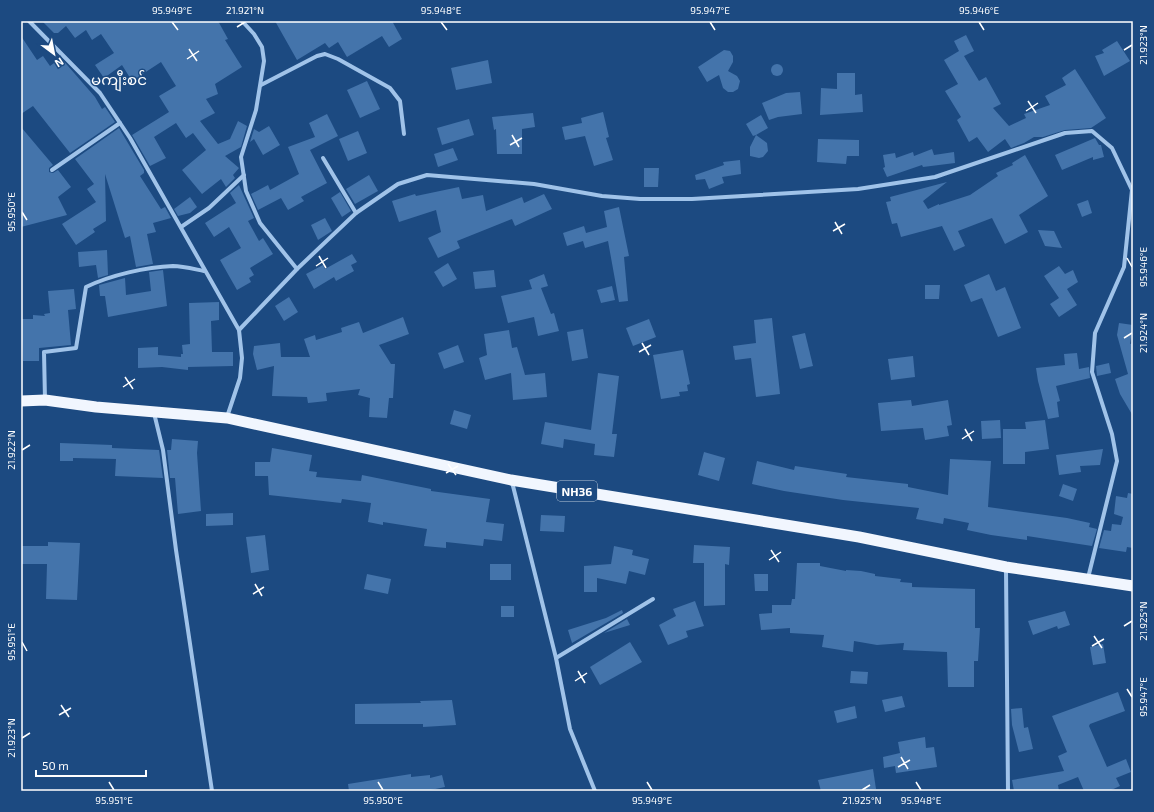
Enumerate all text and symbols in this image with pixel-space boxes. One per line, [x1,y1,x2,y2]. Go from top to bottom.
text: 95.949°E [152,4,192,16]
text: 21.921°N [226,4,264,16]
text: 95.948°E [421,4,462,16]
text: 95.947°E [690,4,730,16]
text: 95.946°E [959,4,999,16]
text: 21.923°N [1137,25,1149,65]
north arrow [34,34,74,74]
text: N [53,55,66,71]
district label: မကျီးစင် [91,70,147,92]
text: 95.950°E [5,192,17,232]
text: 95.946°E [1137,247,1149,287]
text: 21.924°N [1137,313,1149,353]
text: 21.922°N [5,430,17,470]
road number: NH36 [557,481,597,501]
text: 21.925°N [1137,601,1149,641]
text: 95.951°E [5,623,17,661]
text: 95.947°E [1137,677,1149,717]
text: 21.923°N [5,718,17,758]
scale bar [36,752,146,778]
text: 50 m [42,758,69,772]
text: 95.951°E [95,794,133,806]
text: 95.950°E [363,794,403,806]
text: 95.949°E [632,794,672,806]
text: 21.925°N [842,794,882,806]
text: 95.948°E [901,794,942,806]

